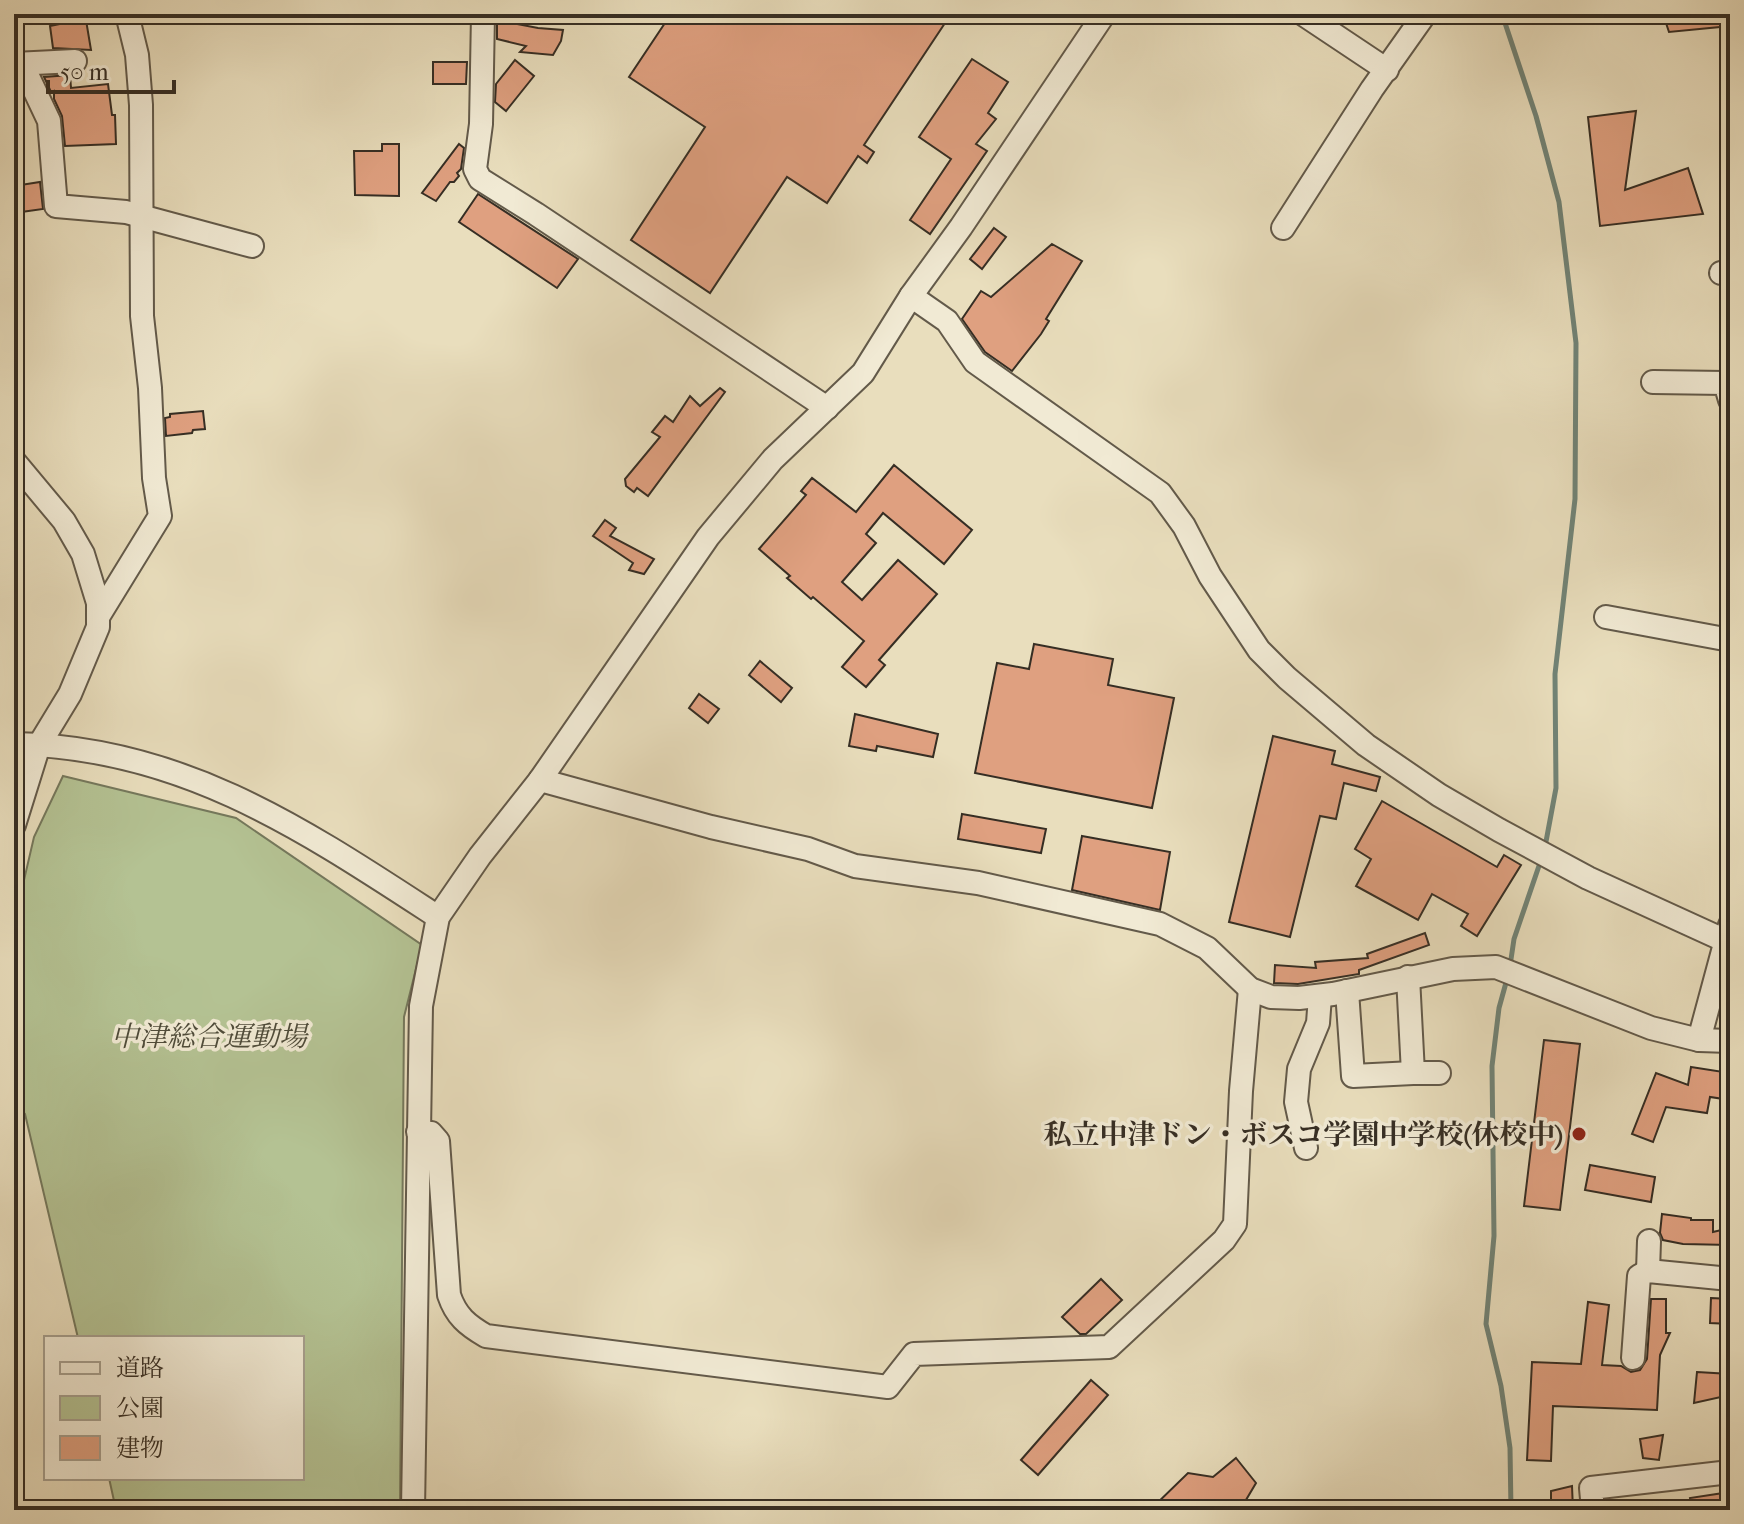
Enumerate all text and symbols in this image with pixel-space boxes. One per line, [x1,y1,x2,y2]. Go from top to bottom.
scale bar [48,44,174,94]
text: 50 m [60,58,109,86]
park label: 中津総合運動場 [111,1020,310,1053]
place label: 私立中津ドン・ボスコ学園中学校(休校中) [1043,1118,1563,1151]
marker: 私立中津ドン・ボスコ学園中学校(休校中) [1570,1125,1588,1143]
legend [44,1336,304,1480]
text: 道路 [116,1354,164,1382]
text: 公園 [116,1394,164,1422]
text: 建物 [116,1434,164,1462]

